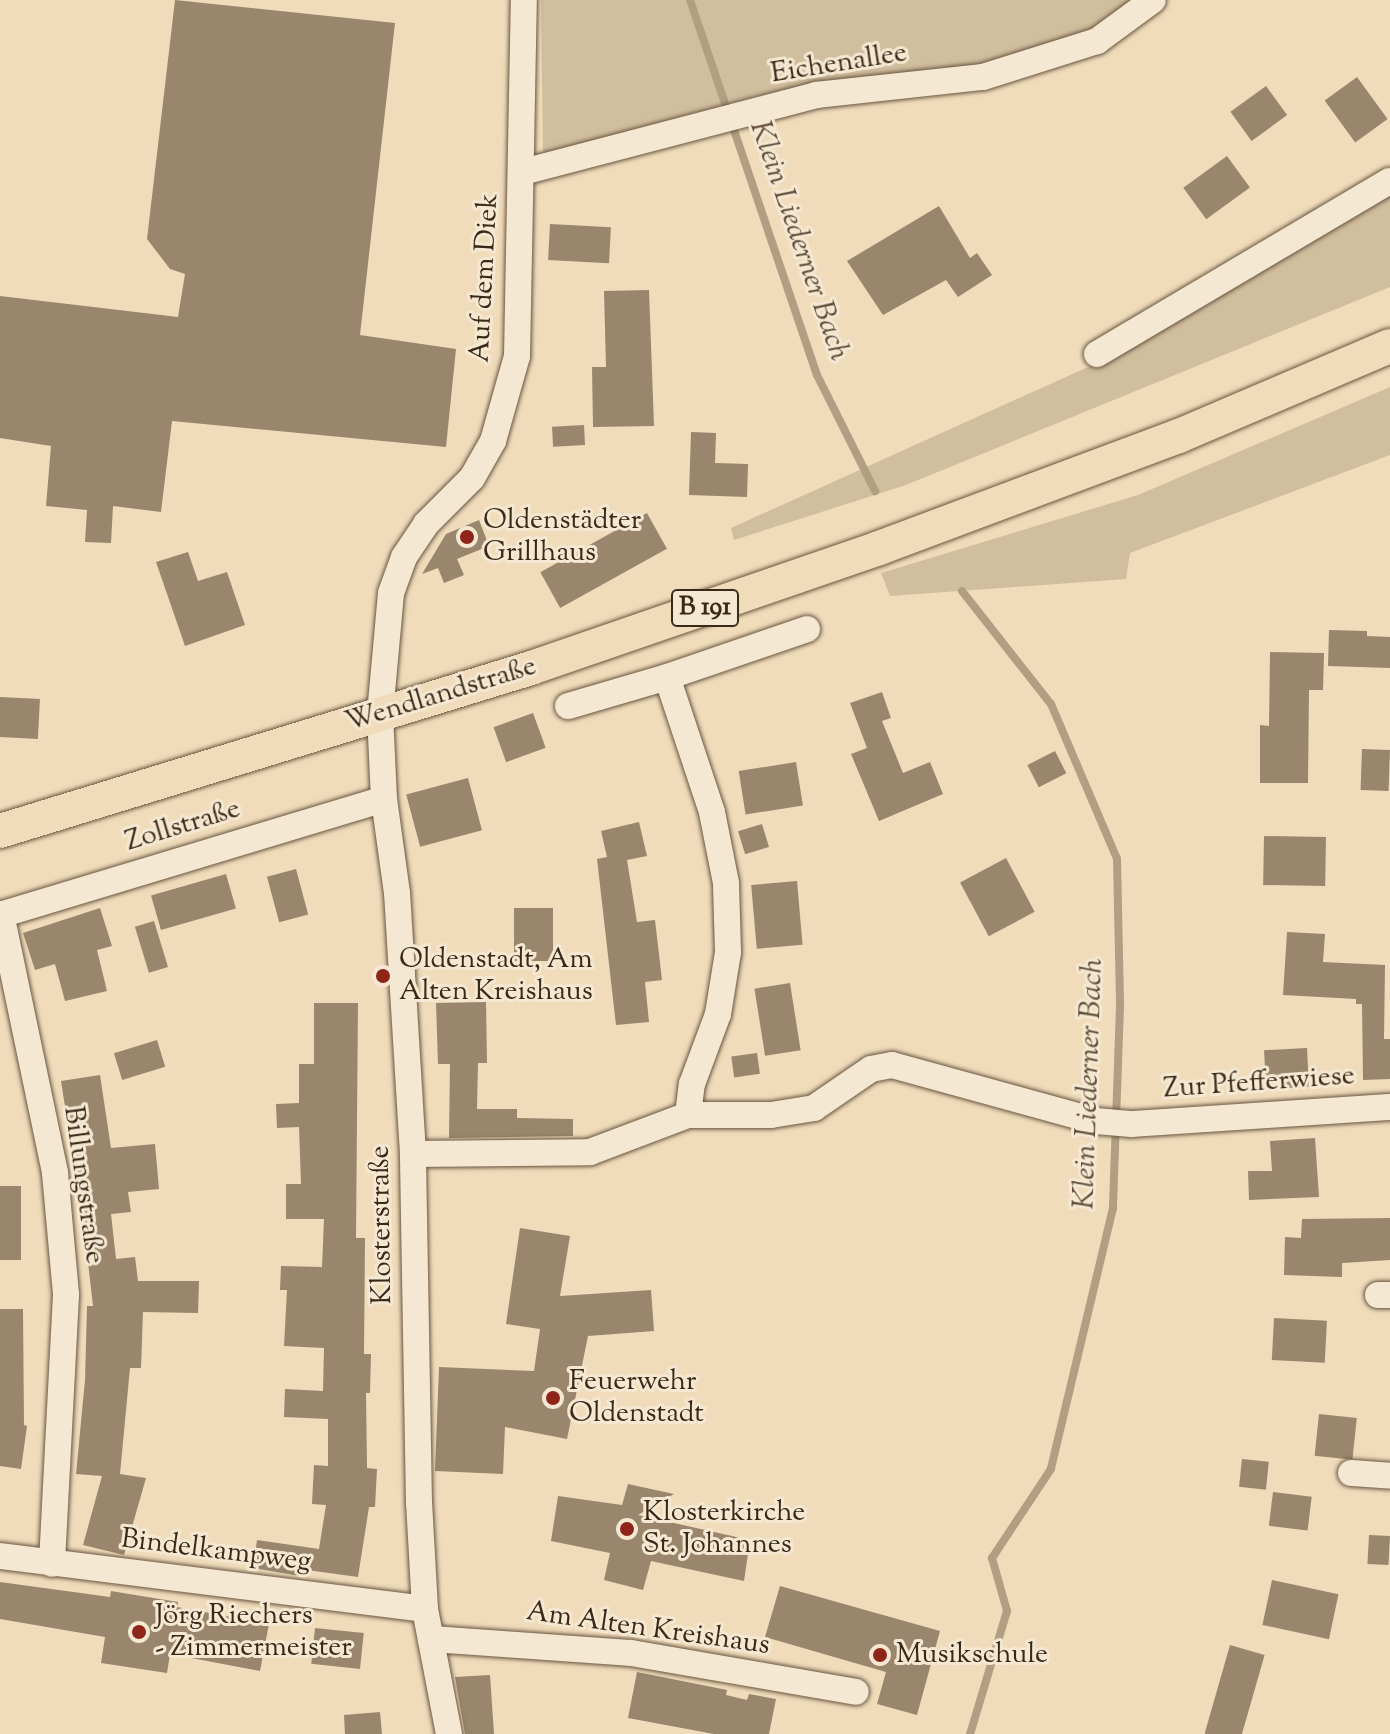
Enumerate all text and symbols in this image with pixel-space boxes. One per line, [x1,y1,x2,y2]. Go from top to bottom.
street label: Eichenallee [769,37,909,91]
water label: Klein Liederner Bach [740,116,856,366]
street label: Auf dem Diek [464,193,506,363]
place label: Oldenstädter Grillhaus [483,504,641,570]
marker: Oldenstädter Grillhaus [458,528,476,546]
road number: B 191 [671,586,739,630]
street label: Wendlandstraße [341,650,541,740]
street label: Zollstraße [121,793,245,859]
place label: Oldenstadt, Am Alten Kreishaus [399,943,593,1009]
water label: Klein Liederner Bach [1068,958,1112,1210]
marker: Oldenstadt, Am Alten Kreishaus [374,967,392,985]
street label: Zur Pfefferwiese [1162,1060,1356,1106]
street label: Billungstraße [55,1104,111,1266]
street label: Klosterstraße [364,1145,400,1305]
place label: Feuerwehr Oldenstadt [569,1365,704,1431]
marker: Feuerwehr Oldenstadt [544,1389,562,1407]
place label: Klosterkirche St. Johannes [643,1496,805,1562]
marker: Klosterkirche St. Johannes [618,1520,636,1538]
street label: Bindelkampweg [119,1523,313,1579]
street label: Am Alten Kreishaus [524,1595,772,1663]
place label: Jörg Riechers - Zimmermeister [155,1599,352,1665]
marker: Jörg Riechers - Zimmermeister [130,1623,148,1641]
place label: Musikschule [896,1638,1048,1672]
marker: Musikschule [871,1646,889,1664]

